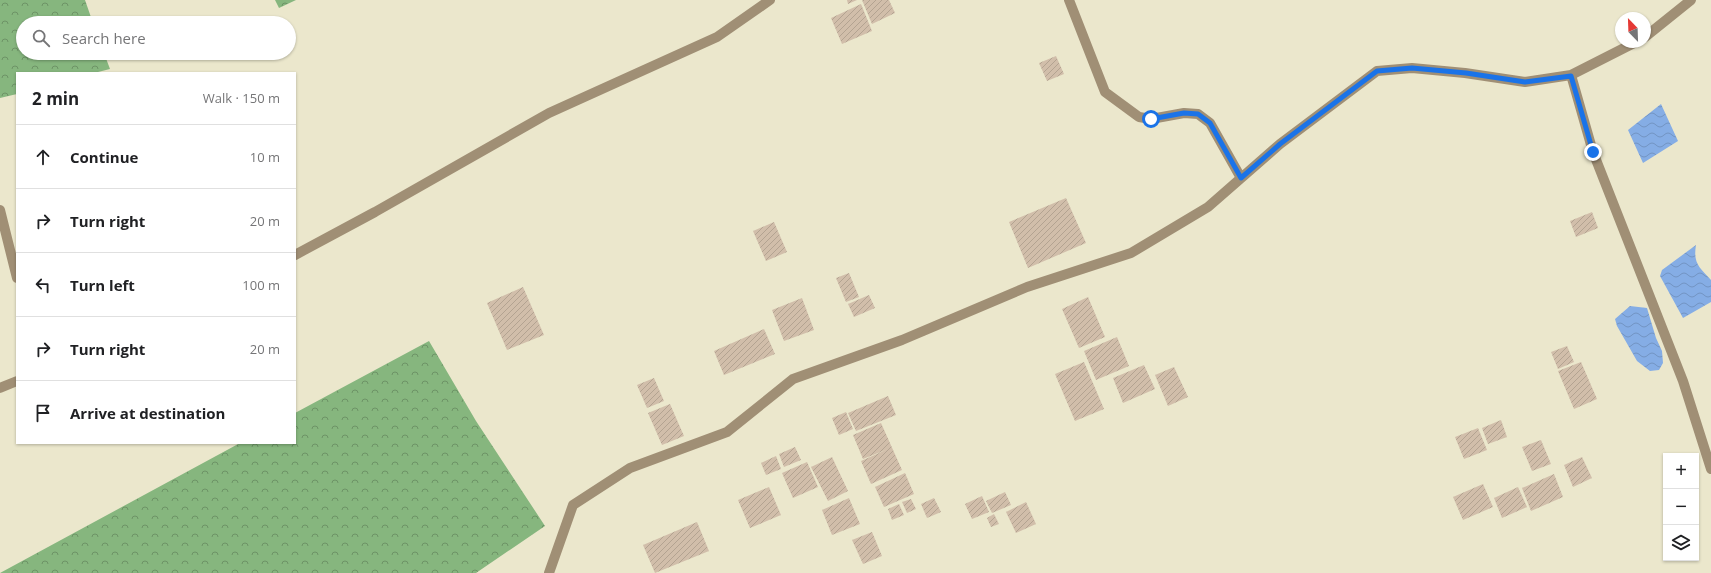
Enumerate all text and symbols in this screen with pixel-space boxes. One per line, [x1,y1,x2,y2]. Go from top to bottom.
north arrow [1615,12,1651,48]
search box [16,16,296,60]
icon: search [30,27,52,49]
text: Search here [62,28,146,48]
text: 2 min [32,87,79,110]
text: Walk · 150 m [203,89,280,107]
route start [1142,110,1160,128]
route end [1584,143,1602,161]
icon: ahead [32,146,54,168]
text: Continue [70,147,138,167]
text: 10 m [250,148,280,166]
icon: right [32,210,54,232]
text: Turn right [70,211,145,231]
text: 20 m [250,212,280,230]
icon: left [32,274,54,296]
text: Turn left [70,275,135,295]
text: 100 m [242,276,280,294]
icon: right [32,338,54,360]
text: Turn right [70,339,145,359]
text: 20 m [250,340,280,358]
icon: arrive [32,402,54,424]
text: Arrive at destination [70,403,225,423]
map controls [1663,453,1699,561]
button: + [1663,453,1699,489]
button: − [1663,489,1699,525]
button: layers [1663,525,1699,561]

